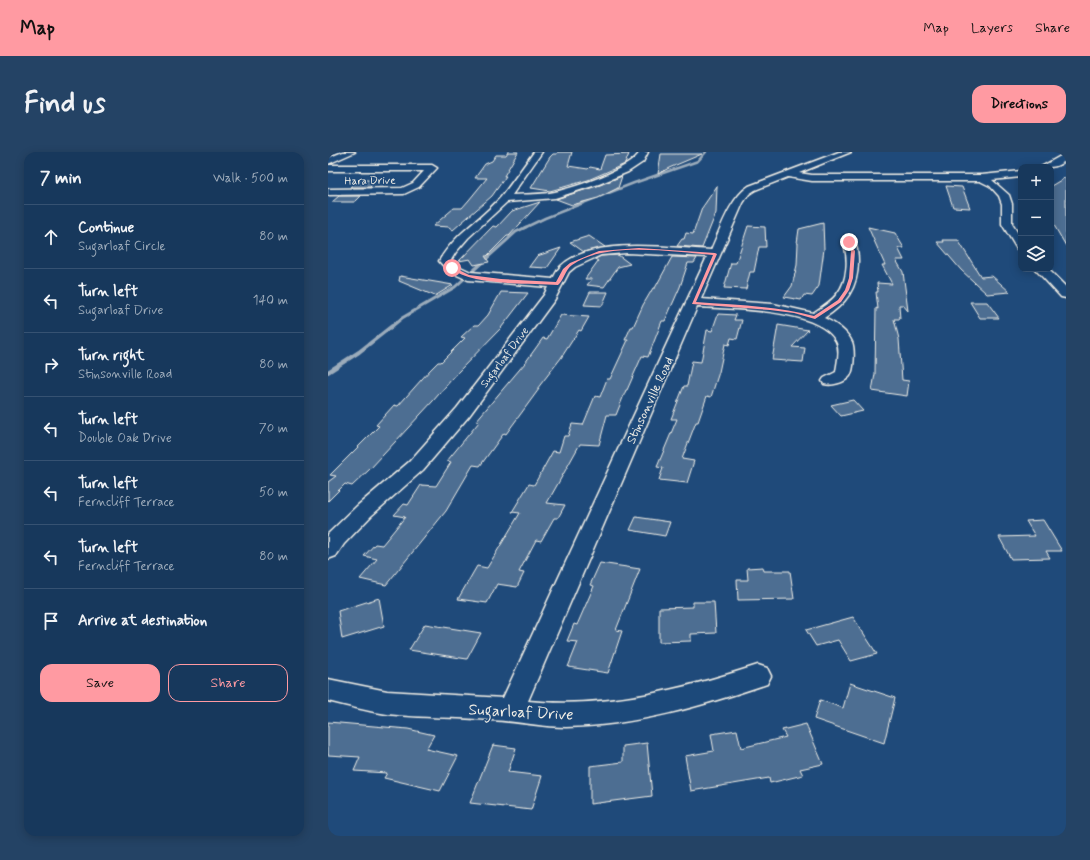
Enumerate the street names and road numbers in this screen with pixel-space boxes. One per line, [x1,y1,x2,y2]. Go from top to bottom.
street label: Hara Drive [344,174,396,188]
street label: Sugarloaf Drive [477,325,534,392]
street label: Stinsonville Road [623,354,678,447]
street label: Sugarloaf Drive [468,699,574,727]

